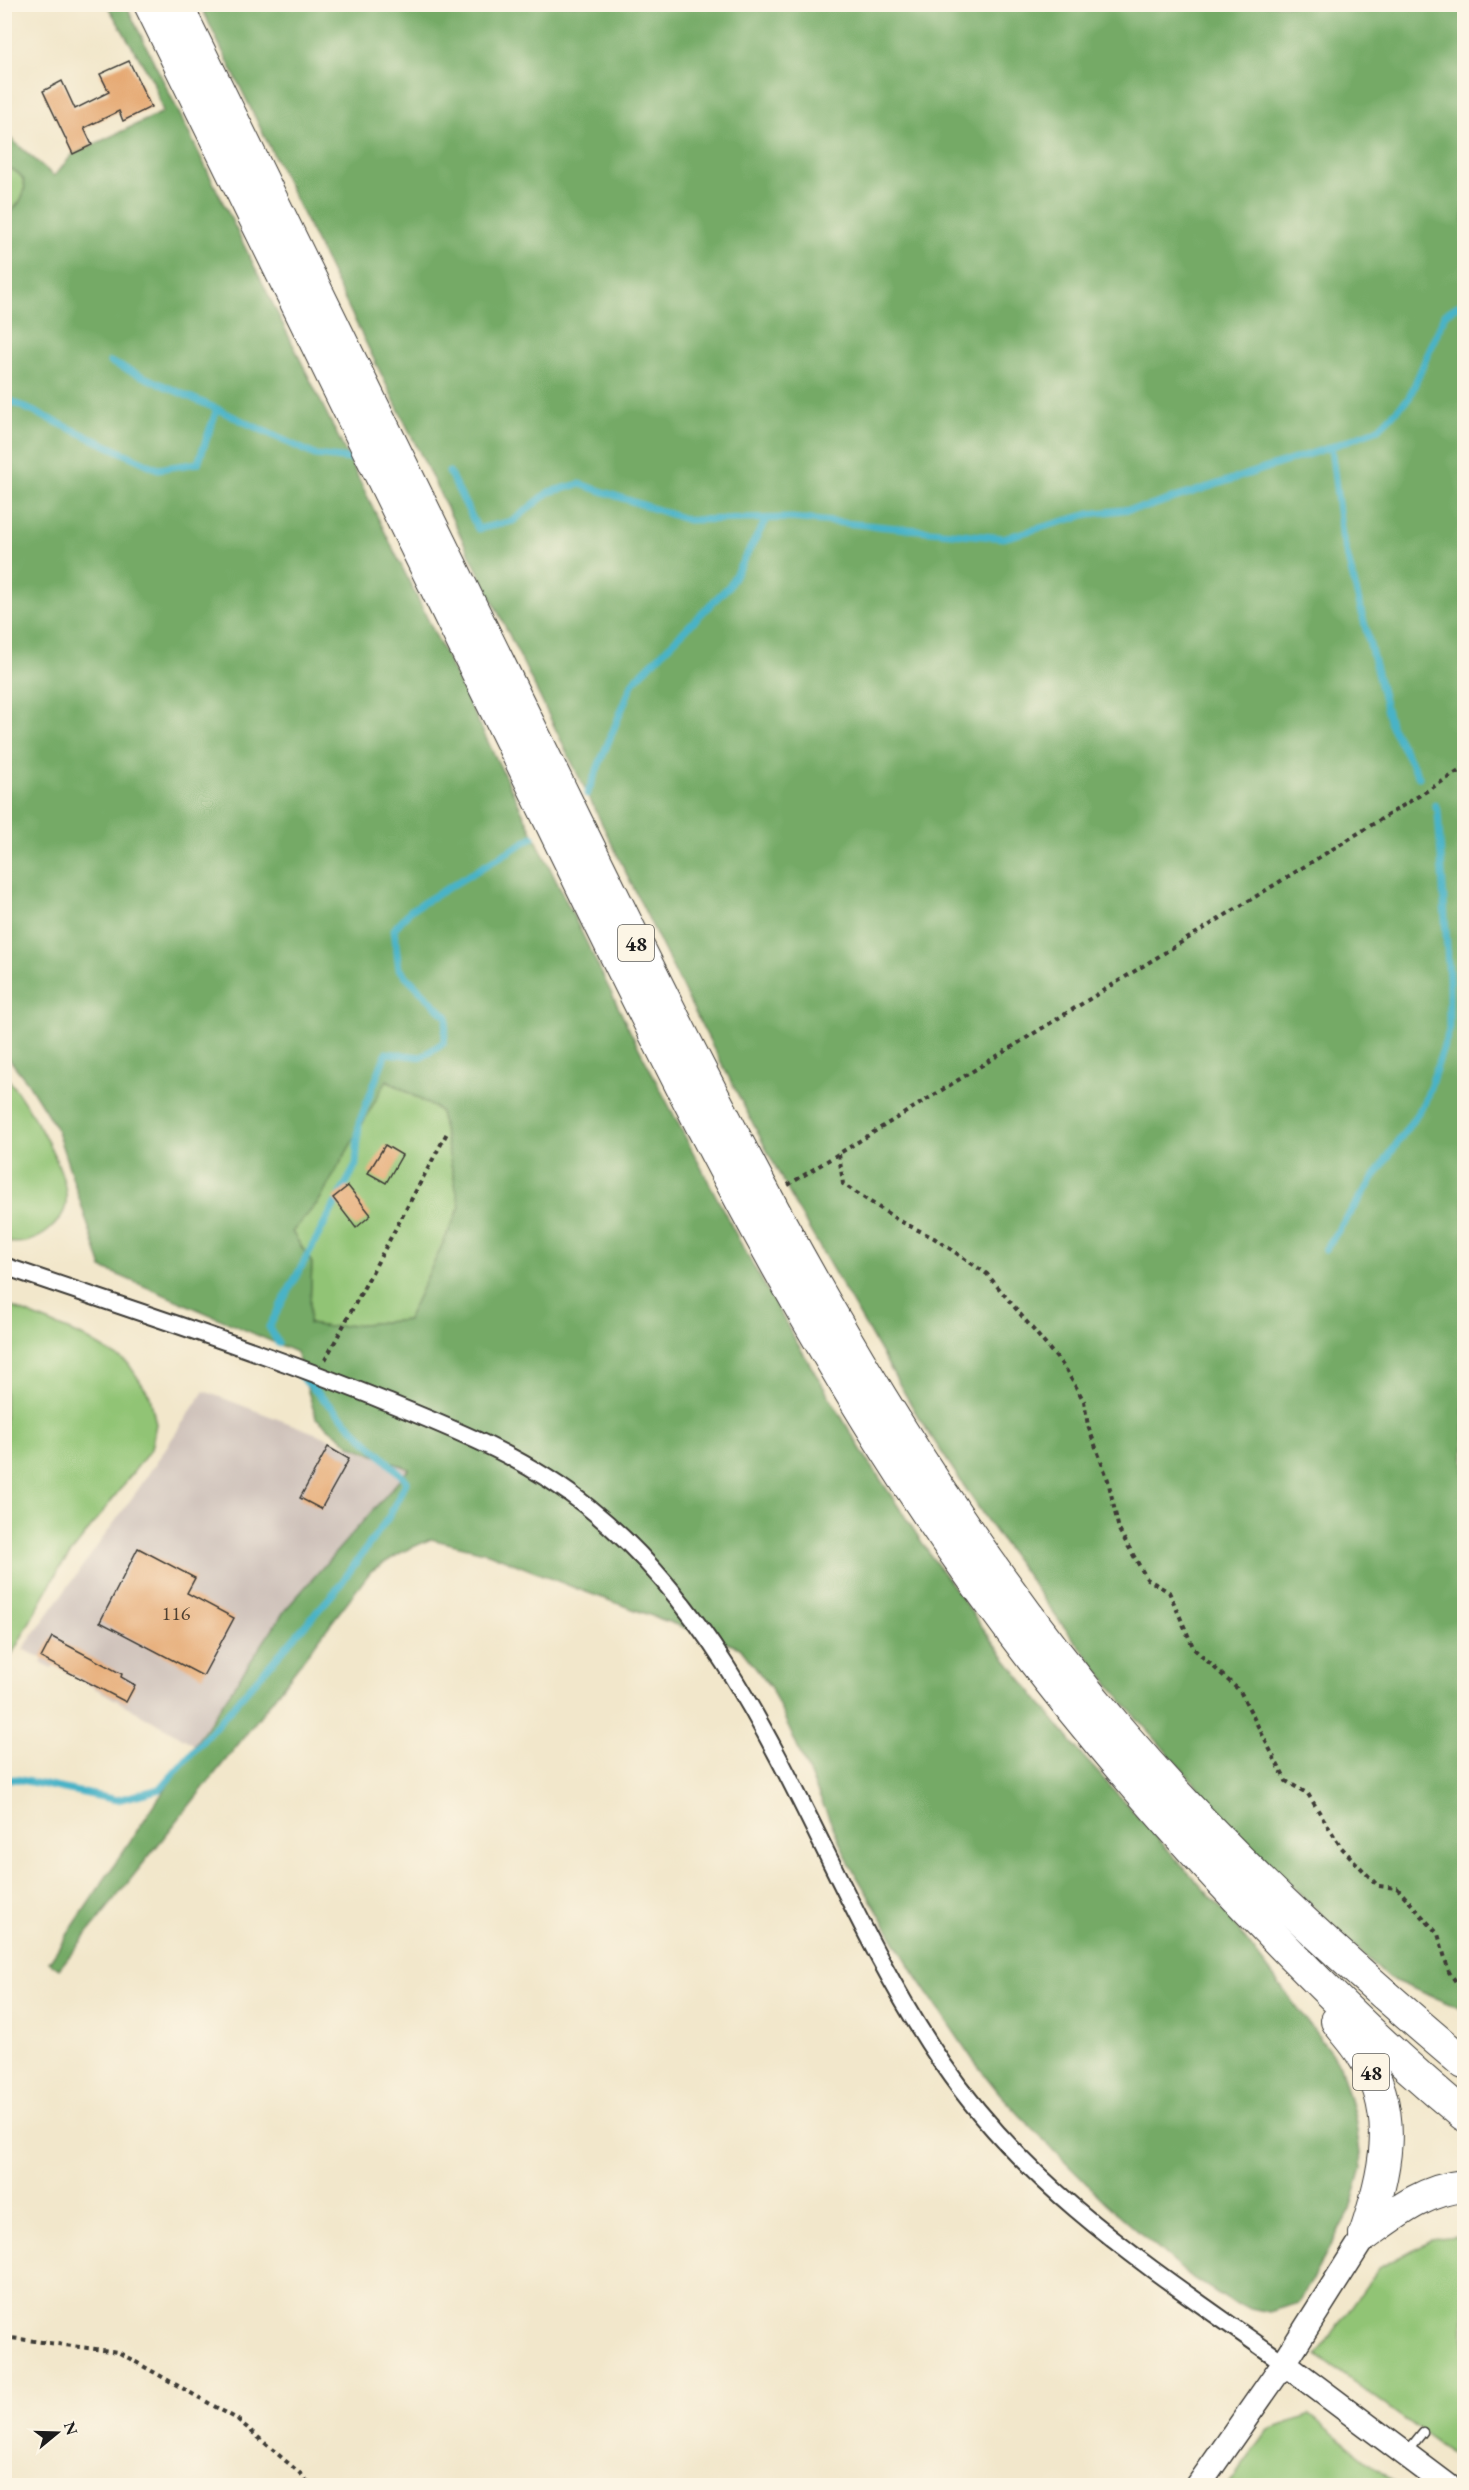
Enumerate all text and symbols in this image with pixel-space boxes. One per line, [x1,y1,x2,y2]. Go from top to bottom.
road number: 48 [618,925,654,961]
house number: 116 [162,1600,191,1626]
road number: 48 [1353,2054,1389,2090]
north arrow [27,2403,87,2463]
text: N [59,2419,83,2438]

